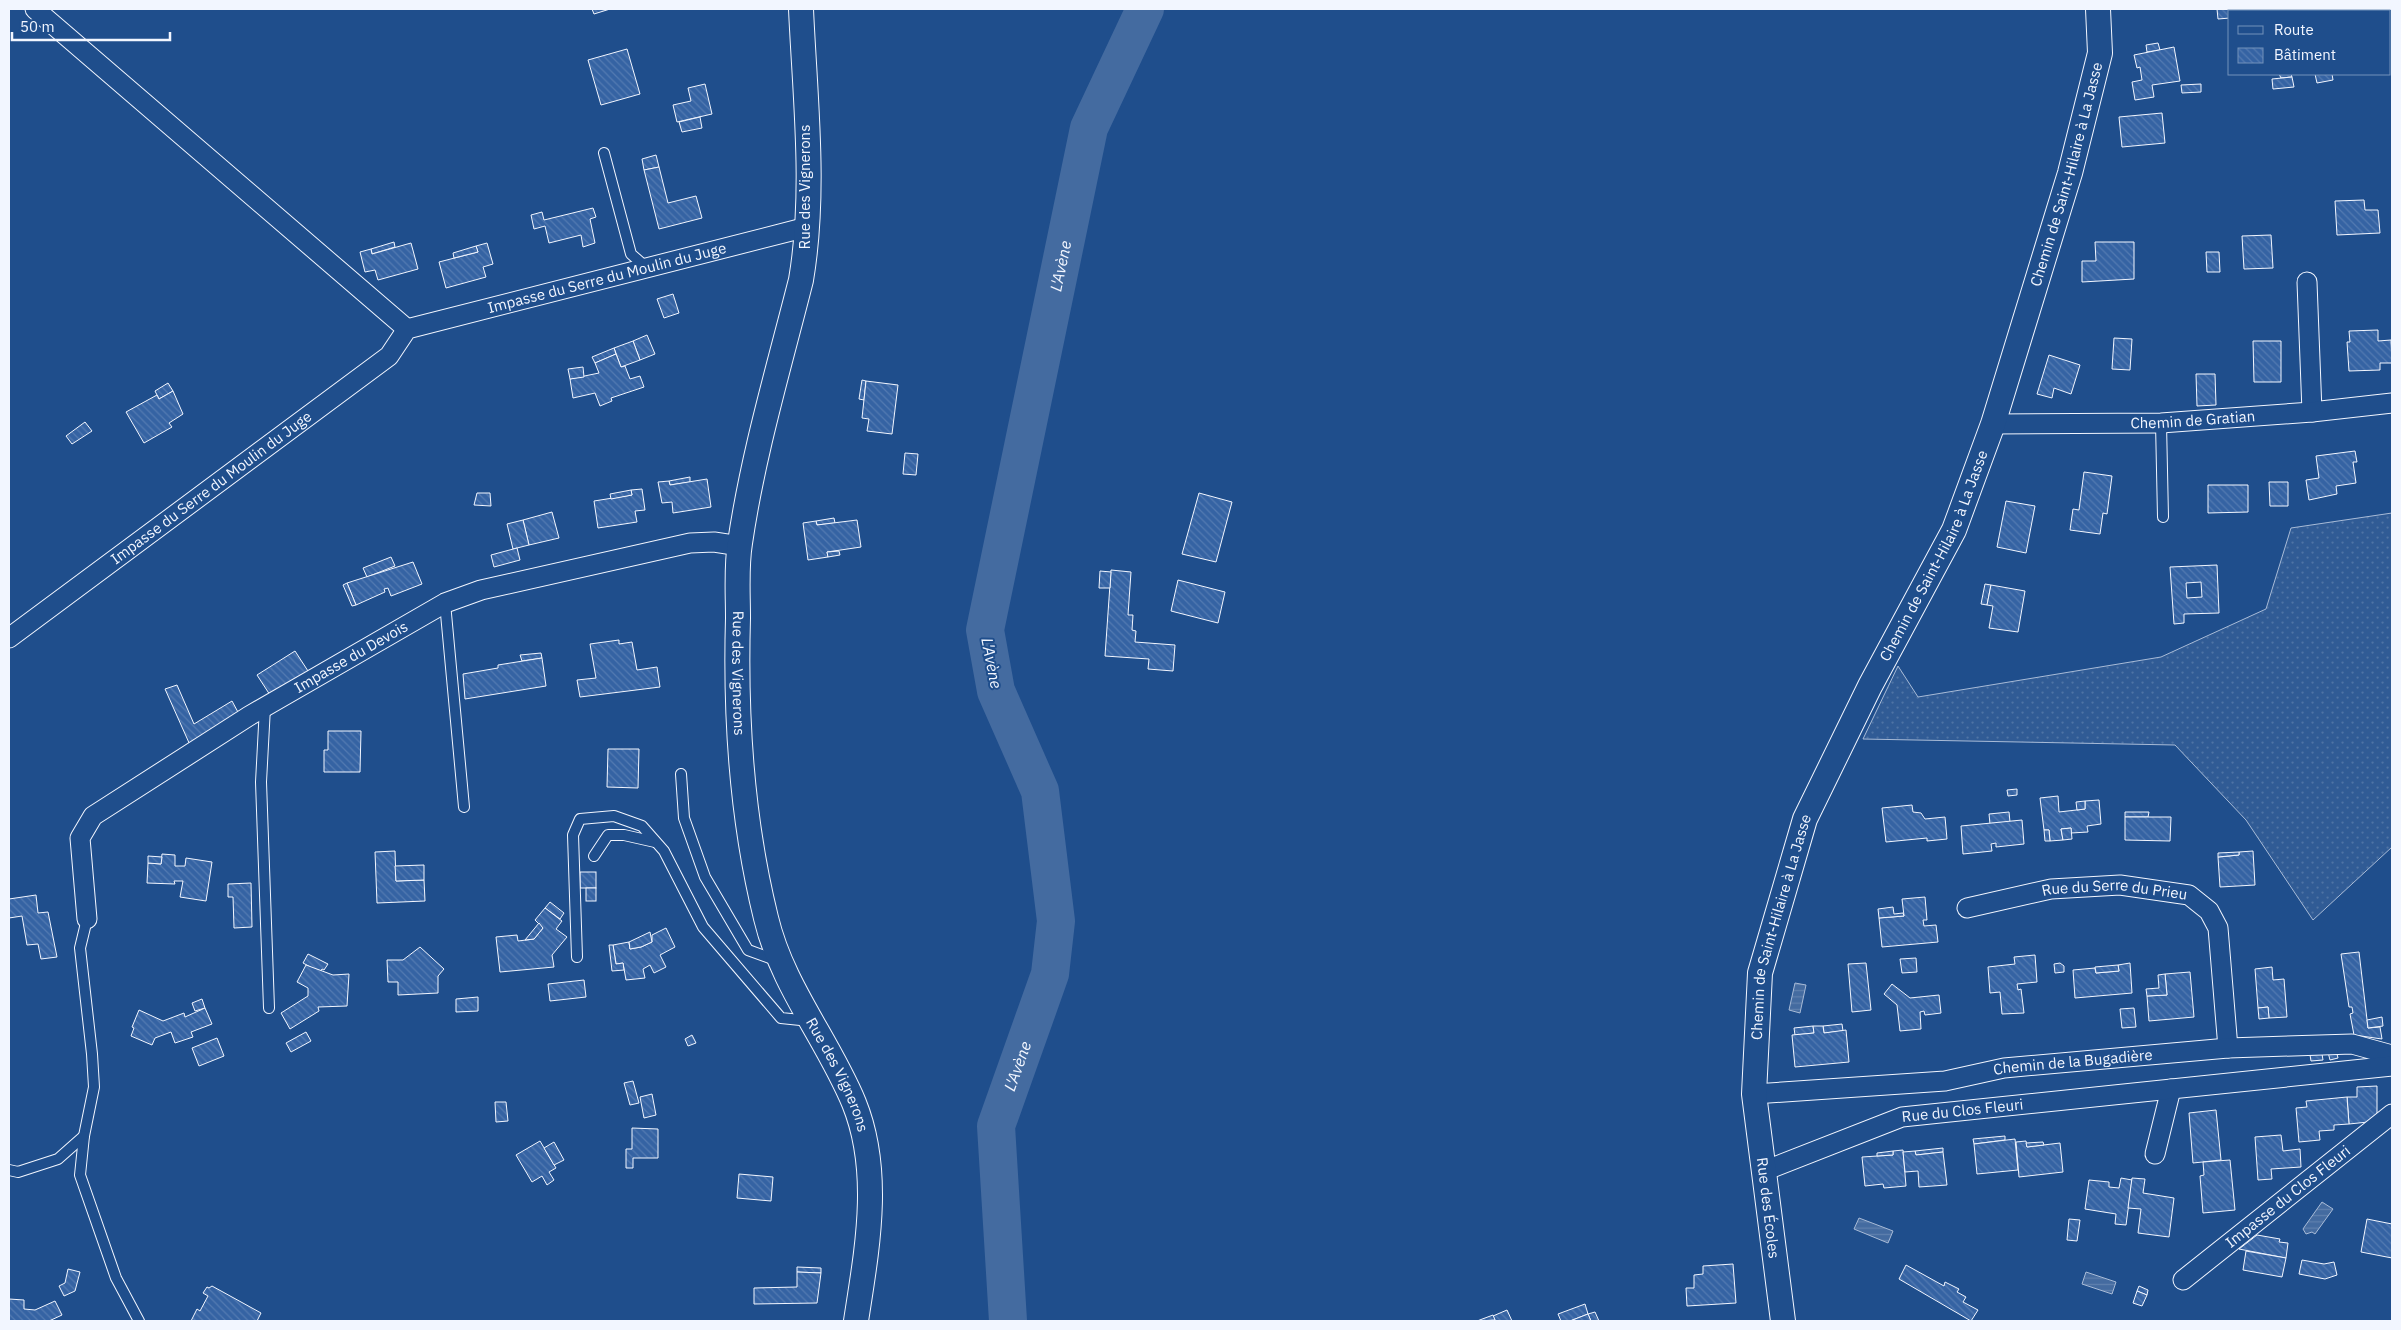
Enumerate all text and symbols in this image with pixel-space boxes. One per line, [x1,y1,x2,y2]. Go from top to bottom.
scale bar [12,10,170,42]
legend [2228,10,2391,75]
text: 50 m [20,17,55,36]
text: Route [2274,20,2314,39]
text: Bâtiment [2274,45,2336,64]
street label: Chemin de Saint-Hilaire à La Jasse [2026,60,2106,289]
street label: Rue des Vignerons [795,125,814,249]
street label: Impasse du Serre du Moulin du Juge [485,238,728,317]
water label: L'Avène [1045,239,1075,293]
street label: Chemin de Gratian [2130,406,2256,432]
street label: Impasse du Serre du Moulin du Juge [107,407,315,568]
street label: Chemin de Saint-Hilaire à La Jasse [1875,447,1992,664]
street label: Rue des Vignerons [728,611,749,736]
street label: Impasse du Devois [291,617,411,697]
water label: L'Avène [977,636,1007,690]
street label: Chemin de Saint-Hilaire à La Jasse [1747,810,1815,1040]
street label: Rue du Serre du Prieu [2040,875,2189,904]
street label: Rue des Vignerons [802,1014,873,1134]
water label: L'Avène [999,1038,1035,1094]
street label: Chemin de la Bugadière [1991,1045,2153,1079]
street label: Rue du Clos Fleuri [1901,1094,2024,1126]
street label: Impasse du Clos Fleuri [2221,1141,2354,1252]
street label: Rue des Écoles [1753,1156,1784,1260]

